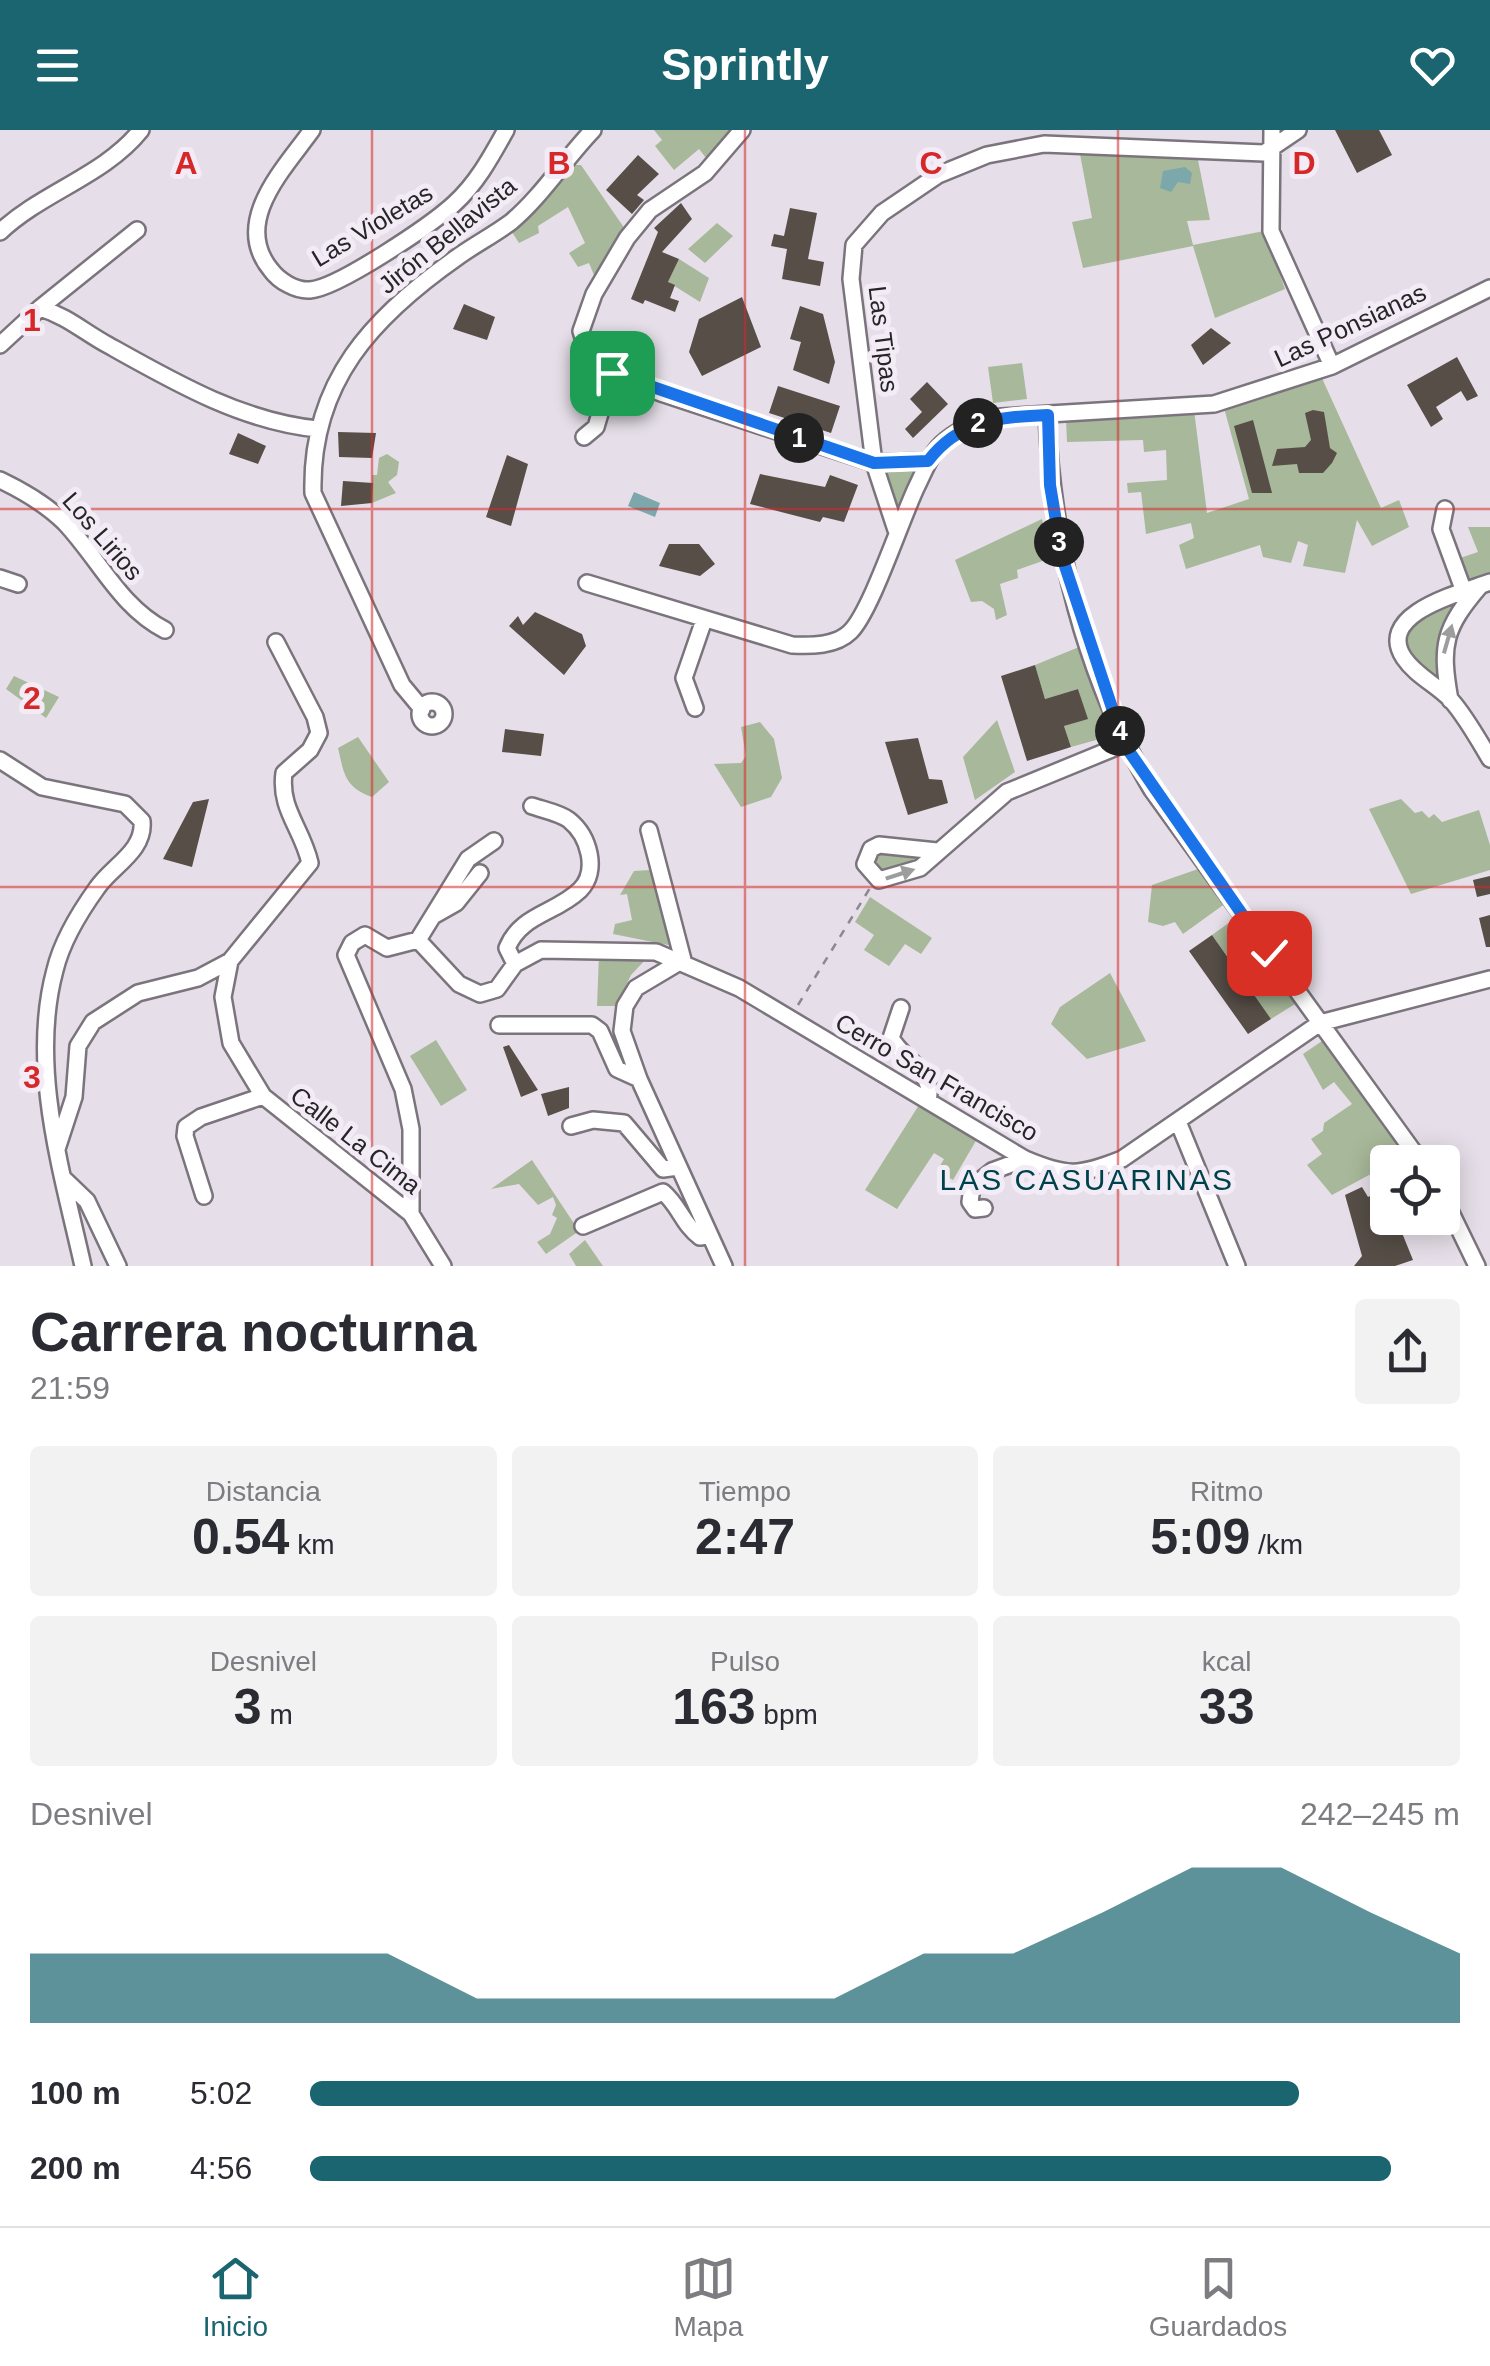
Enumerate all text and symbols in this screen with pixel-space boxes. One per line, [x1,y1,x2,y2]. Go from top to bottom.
icon: menu [30,38,85,93]
icon: heart [1405,38,1460,93]
text: Sprintly [661,39,829,90]
text: A [174,145,198,181]
text: B [547,145,571,181]
text: C [919,145,943,181]
text: D [1292,145,1316,181]
street label: Jirón Bellavista [373,171,521,299]
street label: Las Violetas [307,178,437,272]
street label: Las Ponsianas [1270,278,1430,372]
street label: Las Tipas [864,284,904,394]
text: 1 [23,302,41,338]
pin [570,331,655,416]
icon: arrive [585,346,640,401]
pin: 2 [953,398,1003,448]
text: 2 [970,407,986,438]
pin: 1 [774,413,824,463]
text: 1 [791,422,807,453]
street label: Los Lirios [57,486,149,586]
pin: 3 [1034,517,1084,567]
text: 3 [1051,526,1067,557]
one-way arrow [1441,623,1457,654]
text: 2 [23,680,41,716]
pin: 4 [1095,706,1145,756]
text: 4 [1112,715,1128,746]
one-way arrow [886,866,916,881]
pin [1227,911,1312,996]
icon: check [1242,926,1297,981]
street label: Cerro San Francisco [831,1008,1043,1146]
text: 3 [23,1059,41,1095]
street label: Calle La Cima [286,1081,427,1199]
map controls [1370,1145,1460,1235]
button: locate [1370,1145,1460,1235]
district label: LAS CASUARINAS [939,1163,1235,1196]
button: share [1355,1299,1460,1404]
text: Carrera nocturna [30,1301,476,1363]
text: 21:59 [30,1370,110,1406]
text: Distancia [206,1476,321,1507]
text: Tiempo [699,1476,791,1507]
text: Ritmo [1190,1476,1263,1507]
text: 0.54 [192,1509,289,1565]
text: 2:47 [695,1509,795,1565]
text: 5:09 [1150,1509,1250,1565]
text: km [289,1529,335,1560]
text: /km [1250,1529,1303,1560]
text: Desnivel [210,1646,317,1677]
text: Pulso [710,1646,780,1677]
text: kcal [1202,1646,1252,1677]
text: 3 [234,1679,262,1735]
text: 163 [672,1679,756,1735]
text: 33 [1199,1679,1254,1735]
text: m [262,1699,293,1730]
text: bpm [756,1699,818,1730]
text: Desnivel [30,1796,153,1832]
text: 242–245 m [1300,1796,1460,1832]
text: 100 m [30,2075,121,2111]
text: 5:02 [190,2075,252,2111]
text: 200 m [30,2150,121,2186]
text: 4:56 [190,2150,252,2186]
tab: Inicio [203,2251,268,2343]
tab: Mapa [673,2251,743,2343]
tab: Guardados [1149,2251,1287,2343]

